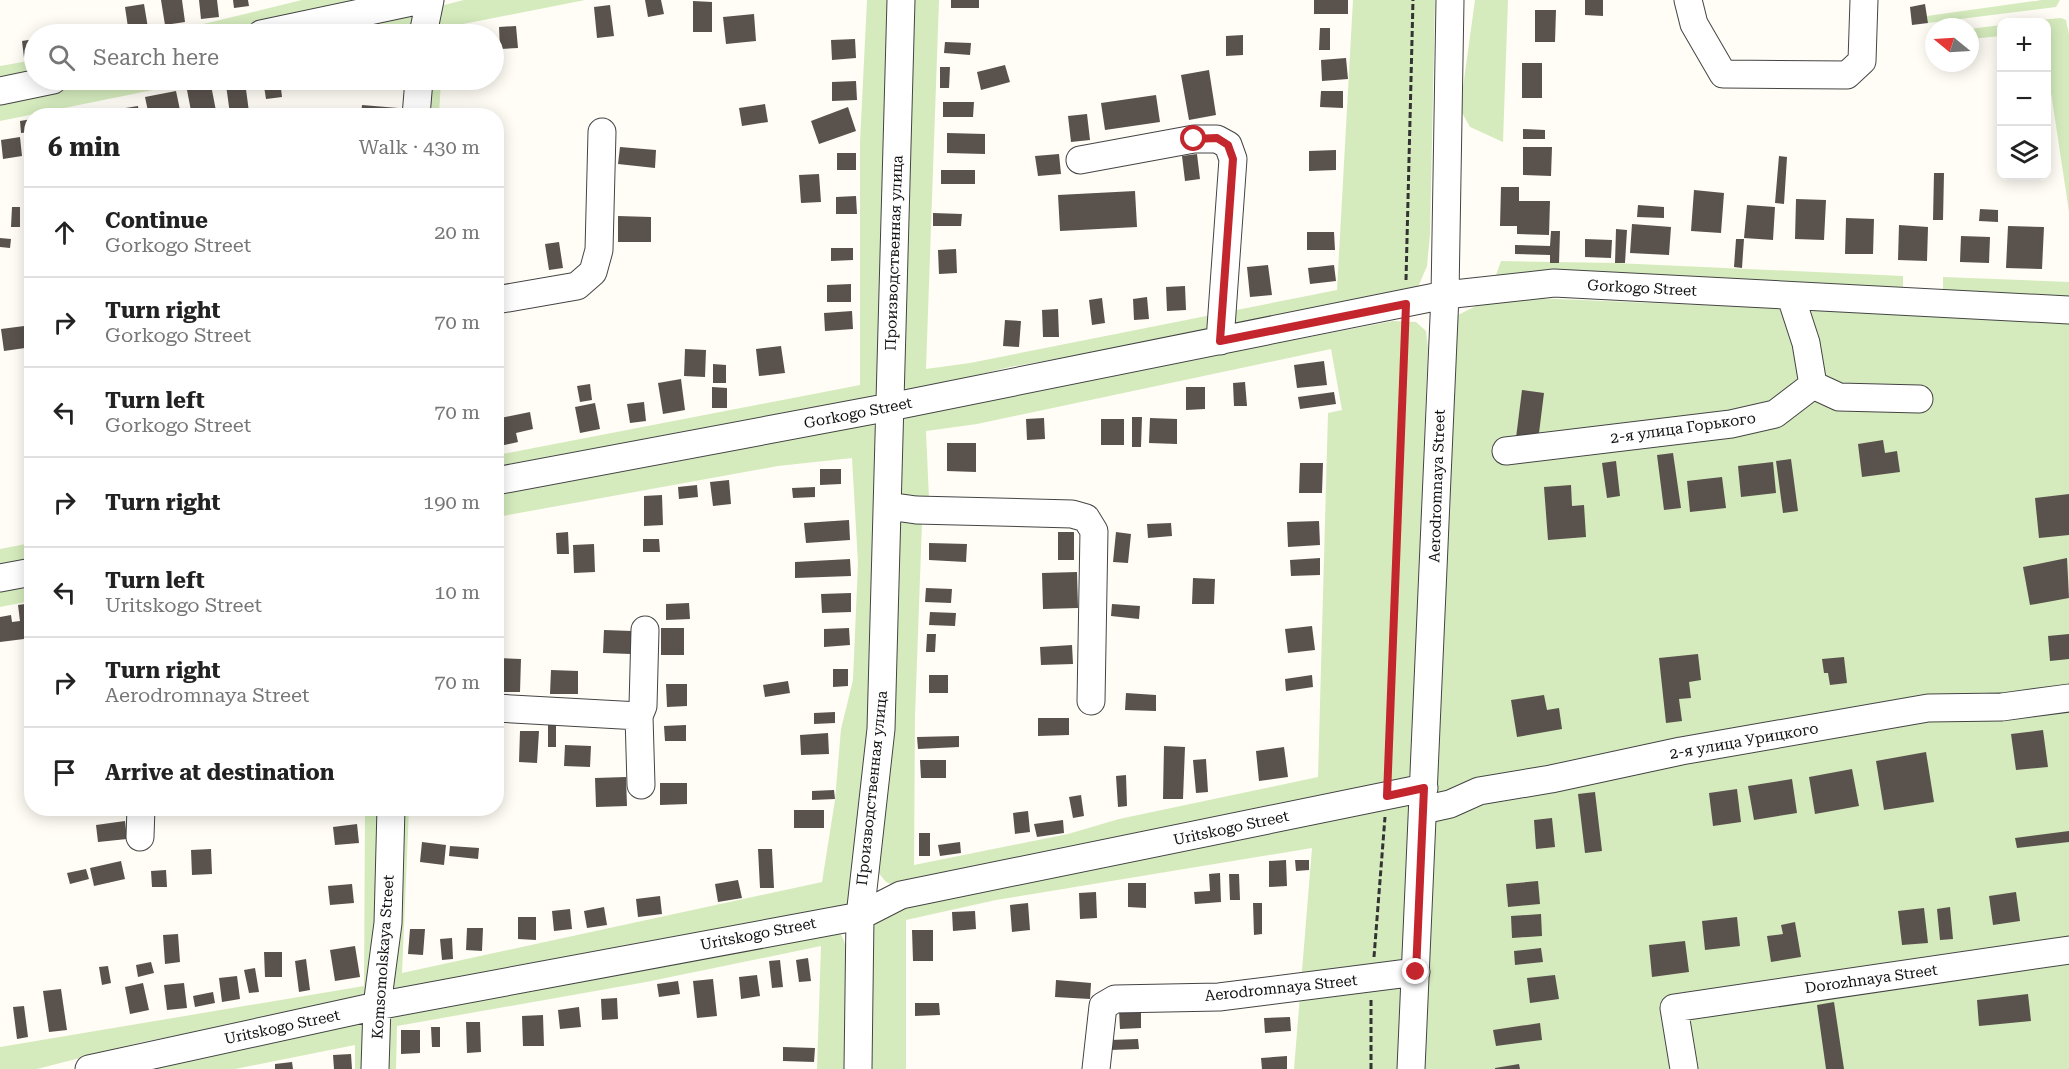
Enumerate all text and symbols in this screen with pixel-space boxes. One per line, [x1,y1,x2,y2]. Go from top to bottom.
north arrow [1925,18,1979,72]
map controls [1997,18,2051,180]
button: + [1997,18,2051,72]
search box [24,24,504,90]
icon: search [45,41,78,74]
text: Search here [93,45,219,70]
button: − [1997,72,2051,126]
route start [1180,125,1206,151]
button: layers [1997,126,2051,180]
text: 6 min [48,132,120,162]
text: Walk · 430 m [359,135,480,159]
street label: Производственная улица [882,155,906,351]
text: Continue [105,208,208,233]
icon: ahead [48,216,81,249]
text: 20 m [434,220,480,244]
text: Gorkogo Street [105,233,251,257]
street label: Gorkogo Street [1587,276,1698,300]
text: Turn right [105,298,220,323]
icon: right [48,306,81,339]
text: 70 m [434,310,480,334]
text: Gorkogo Street [105,323,251,347]
text: Turn left [105,388,205,413]
street label: Gorkogo Street [802,394,914,432]
icon: left [48,396,81,429]
text: 70 m [434,400,480,424]
street label: Aerodromnaya Street [1425,409,1449,563]
street label: 2-я улица Горького [1609,409,1757,447]
text: Gorkogo Street [105,413,251,437]
icon: right [48,486,81,519]
text: Turn right [105,490,220,515]
text: 190 m [423,490,480,514]
text: Turn left [105,568,205,593]
icon: left [48,576,81,609]
text: 10 m [434,580,480,604]
text: Uritskogo Street [105,593,262,617]
text: Turn right [105,658,220,683]
icon: right [48,666,81,699]
text: 70 m [434,670,480,694]
text: Aerodromnaya Street [105,683,310,707]
street label: Производственная улица [853,690,891,886]
street label: 2-я улица Урицкого [1668,719,1820,763]
icon: arrive [48,756,81,789]
text: Arrive at destination [105,760,334,785]
street label: Uritskogo Street [1172,807,1291,849]
street label: Komsomolskaya Street [368,874,398,1040]
street label: Uritskogo Street [698,914,818,954]
route end [1402,958,1428,984]
street label: Dorozhnaya Street [1804,961,1939,997]
street label: Aerodromnaya Street [1204,971,1359,1005]
street label: Uritskogo Street [223,1006,342,1048]

